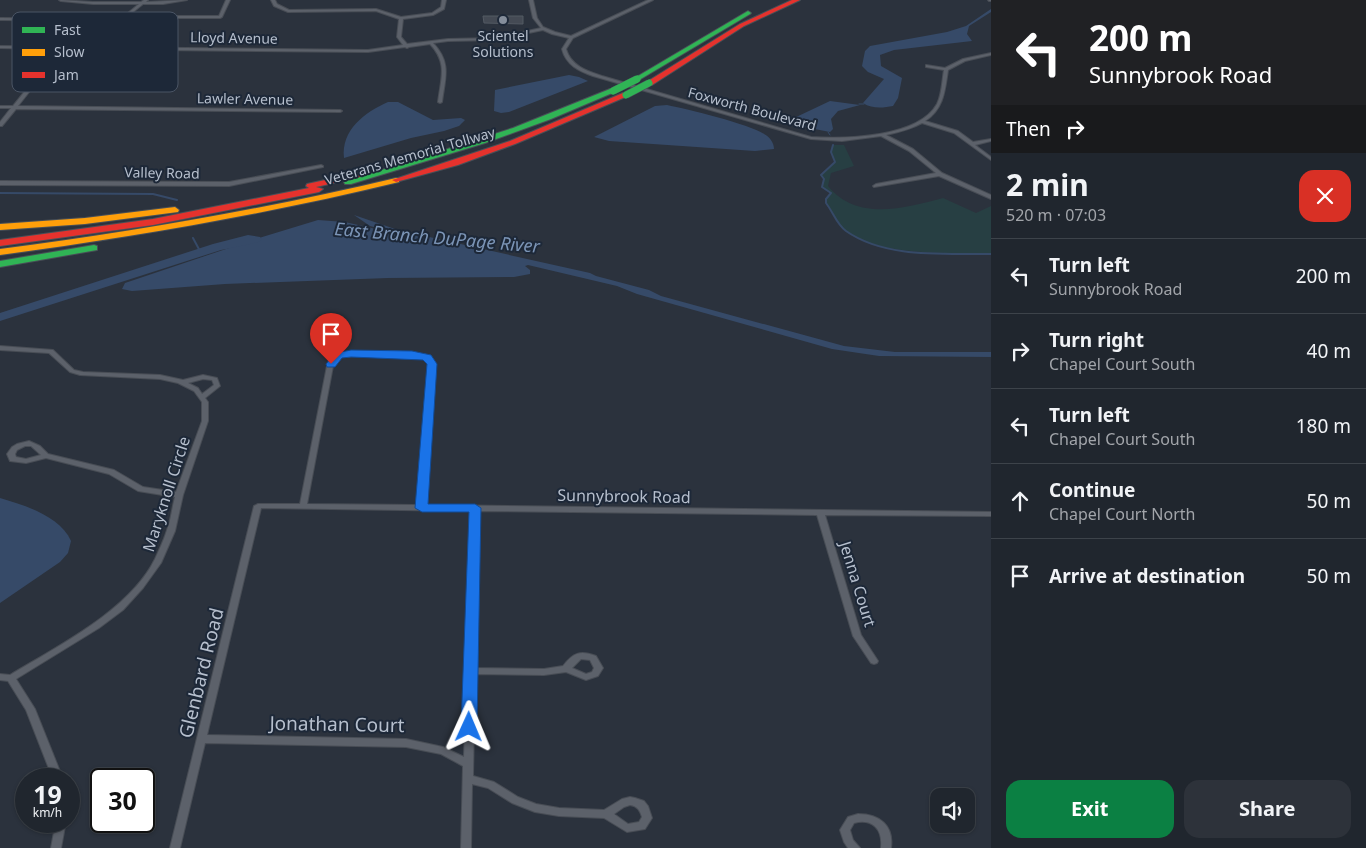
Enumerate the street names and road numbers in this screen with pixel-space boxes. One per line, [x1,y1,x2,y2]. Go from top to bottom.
street label: Lloyd Avenue [190,27,278,48]
street label: Foxworth Boulevard [686,82,818,135]
street label: Lawler Avenue [197,88,293,109]
street label: Veterans Memorial Tollway [322,122,498,189]
street label: Valley Road [124,162,200,183]
street label: Maryknoll Circle [137,433,195,555]
street label: Sunnybrook Road [557,484,691,508]
street label: Jenna Court [834,537,882,630]
street label: Glenbard Road [172,605,230,741]
street label: Jonathan Court [267,710,405,738]

